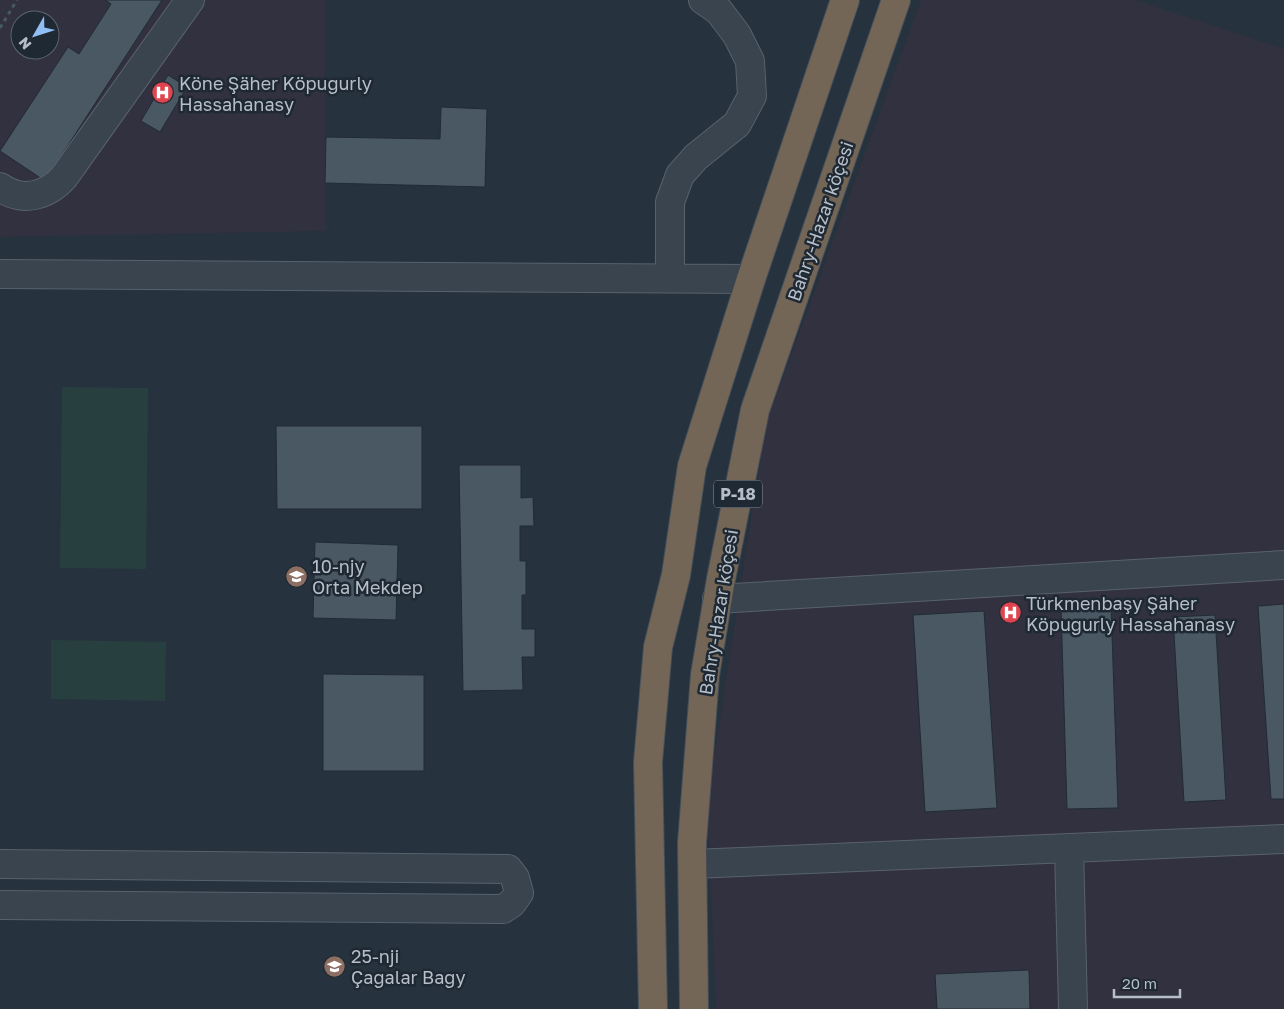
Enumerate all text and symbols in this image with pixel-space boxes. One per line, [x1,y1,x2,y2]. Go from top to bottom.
north arrow [10,10,60,60]
text: N [15,34,34,53]
place label: Köne Şäher Köpugurly Hassahanasy [179,72,372,115]
hospital icon: Köne Şäher Köpugurly Hassahanasy [151,81,175,105]
street label: Bahry-Hazar köçesi [782,138,858,304]
road number: P-18 [714,480,762,508]
street label: Bahry-Hazar köçesi [694,528,742,696]
place label: 10-njy Orta Mekdep [312,555,423,598]
school or university icon: 10-njy Orta Mekdep [284,564,308,588]
place label: Türkmenbaşy Şäher Köpugurly Hassahanasy [1026,592,1235,635]
hospital icon: Türkmenbaşy Şäher Köpugurly Hassahanasy [998,601,1022,625]
place label: 25-nji Çagalar Bagy [351,945,465,988]
school or university icon: 25-nji Çagalar Bagy [323,954,347,978]
scale bar [1114,966,1180,998]
text: 20 m [1122,974,1157,992]

